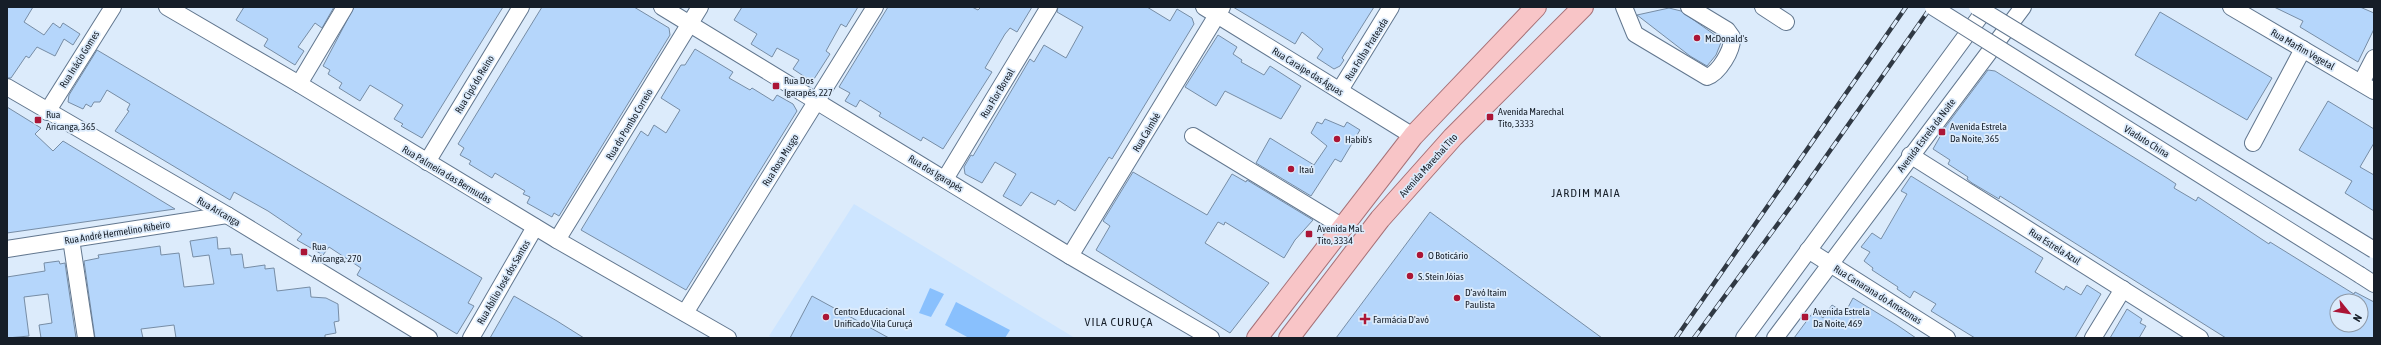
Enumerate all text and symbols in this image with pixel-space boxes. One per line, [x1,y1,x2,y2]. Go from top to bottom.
street label: Rua Folha Prateada [1343,16,1390,83]
street label: Rua Marfim Vegetal [2269,27,2337,72]
street label: Rua Inácio Gomes [57,28,102,90]
marker: McDonald's [1692,33,1702,43]
place label: McDonald's [1705,33,1748,44]
street label: Rua Caraípe das Águas [1270,45,1346,98]
street label: Rua Cipó do Reino [453,53,496,115]
street label: Rua Flor Boreal [978,66,1017,120]
place label: Rua Dos Igarapés, 227 [784,75,833,98]
marker: Rua Dos Igarapés, 227 [771,81,781,91]
street label: Rua do Pombo Correio [604,87,655,162]
street label: Avenida Estrela da Noite [1895,96,1958,174]
place label: Avenida Marechal Tito, 3333 [1498,106,1564,129]
place label: Rua Aricanga, 365 [46,109,96,132]
street label: Rua Caimbé [1130,110,1163,154]
marker: Avenida Marechal Tito, 3333 [1485,112,1495,122]
marker: Rua Aricanga, 365 [33,115,43,125]
place label: Avenida Estrela Da Noite, 365 [1950,121,2007,144]
street label: Viaduto China [2122,123,2172,160]
marker: Avenida Estrela Da Noite, 365 [1937,127,1947,137]
street label: Avenida Marechal Tito [1397,131,1460,199]
street label: Rua Rosa Musgo [760,132,801,188]
marker: Habib's [1332,134,1342,144]
place label: Habib's [1345,134,1372,145]
street label: Rua Palmeira das Bermudas [400,143,494,206]
street label: Rua dos Igarapés [906,153,965,194]
marker: Itaú [1286,164,1296,174]
place label: Itaú [1299,164,1314,175]
district label: JARDIM MAIA [1551,186,1621,200]
street label: Rua Aricanga [195,195,243,228]
street label: Rua André Hermelino Ribeiro [64,219,171,246]
place label: Avenida Mal. Tito, 3334 [1317,223,1364,246]
street label: Rua Estrela Azul [2027,226,2083,267]
marker: Avenida Mal. Tito, 3334 [1304,229,1314,239]
street label: Rua Abílio José dos Santos [475,238,532,326]
place label: Rua Aricanga, 270 [312,241,362,264]
marker: Rua Aricanga, 270 [299,247,309,257]
marker: O Boticário [1415,250,1425,260]
place label: O Boticário [1428,250,1468,261]
street label: Rua Canarana do Amazonas [1832,263,1924,326]
marker: S. Stein Jóias [1405,271,1415,281]
place label: S. Stein Jóias [1418,271,1464,282]
place label: D’avó Itaim Paulista [1465,287,1507,310]
marker: D’avó Itaim Paulista [1452,293,1462,303]
north arrow [2329,293,2369,333]
place label: Centro Educacional Unificado Vila Curuçá [834,306,913,329]
place label: Avenida Estrela Da Noite, 469 [1813,306,1870,329]
marker: Centro Educacional Unificado Vila Curuçá [821,312,831,322]
marker: Avenida Estrela Da Noite, 469 [1800,312,1810,322]
text: N [2351,312,2364,324]
marker: Farmácia D'avó [1360,314,1370,324]
place label: Farmácia D'avó [1373,314,1429,325]
district label: VILA CURUÇA [1085,315,1153,329]

